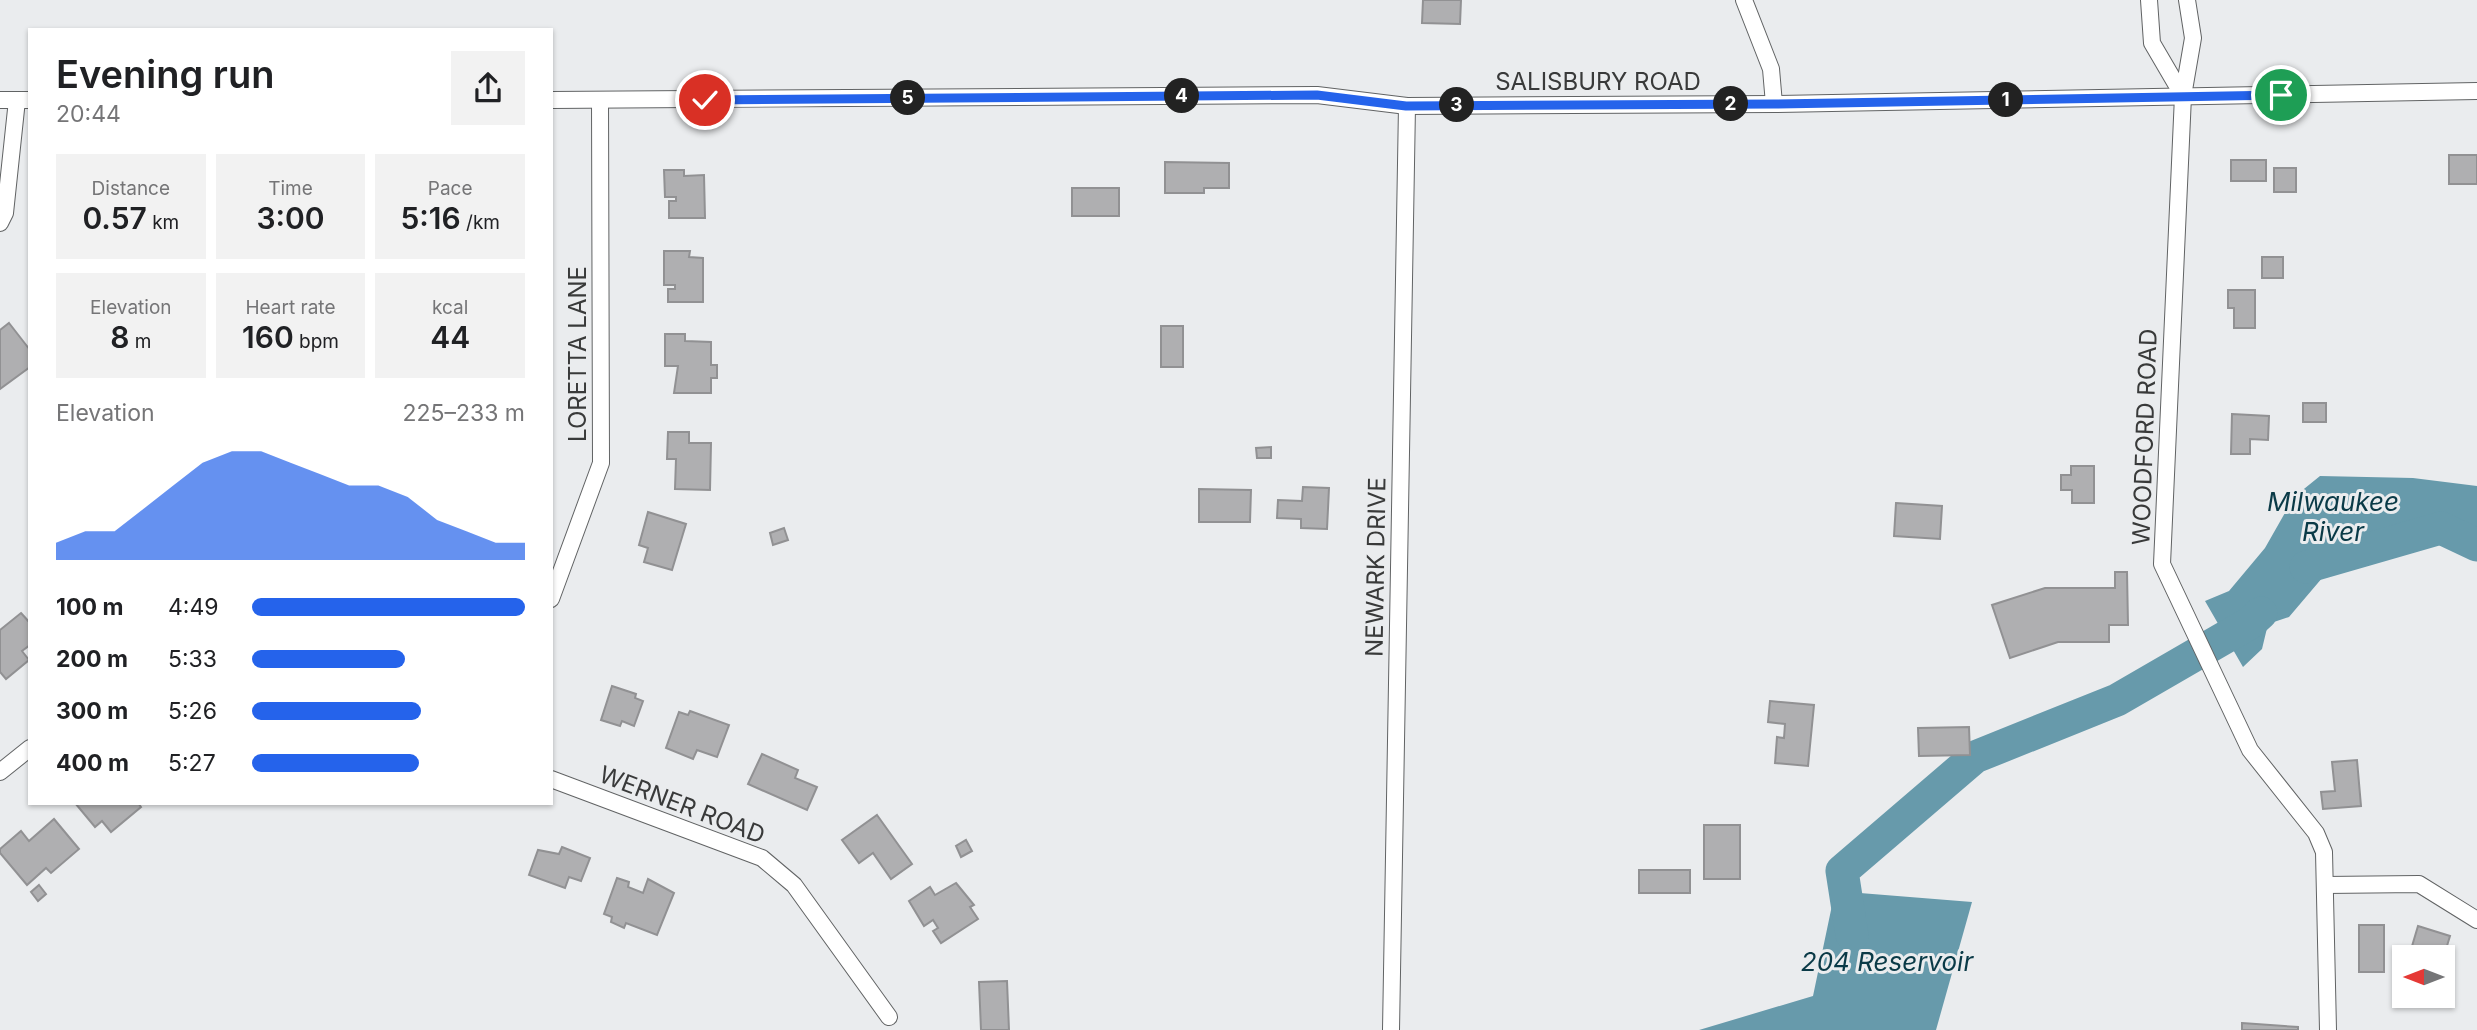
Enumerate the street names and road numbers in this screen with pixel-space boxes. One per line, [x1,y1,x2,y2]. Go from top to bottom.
street label: SALISBURY ROAD [1495,67,1701,96]
street label: LORETTA LANE [563,266,592,442]
street label: WOODFORD ROAD [2126,328,2163,546]
street label: NEWARK DRIVE [1359,477,1392,657]
street label: WERNER ROAD [595,760,769,849]

